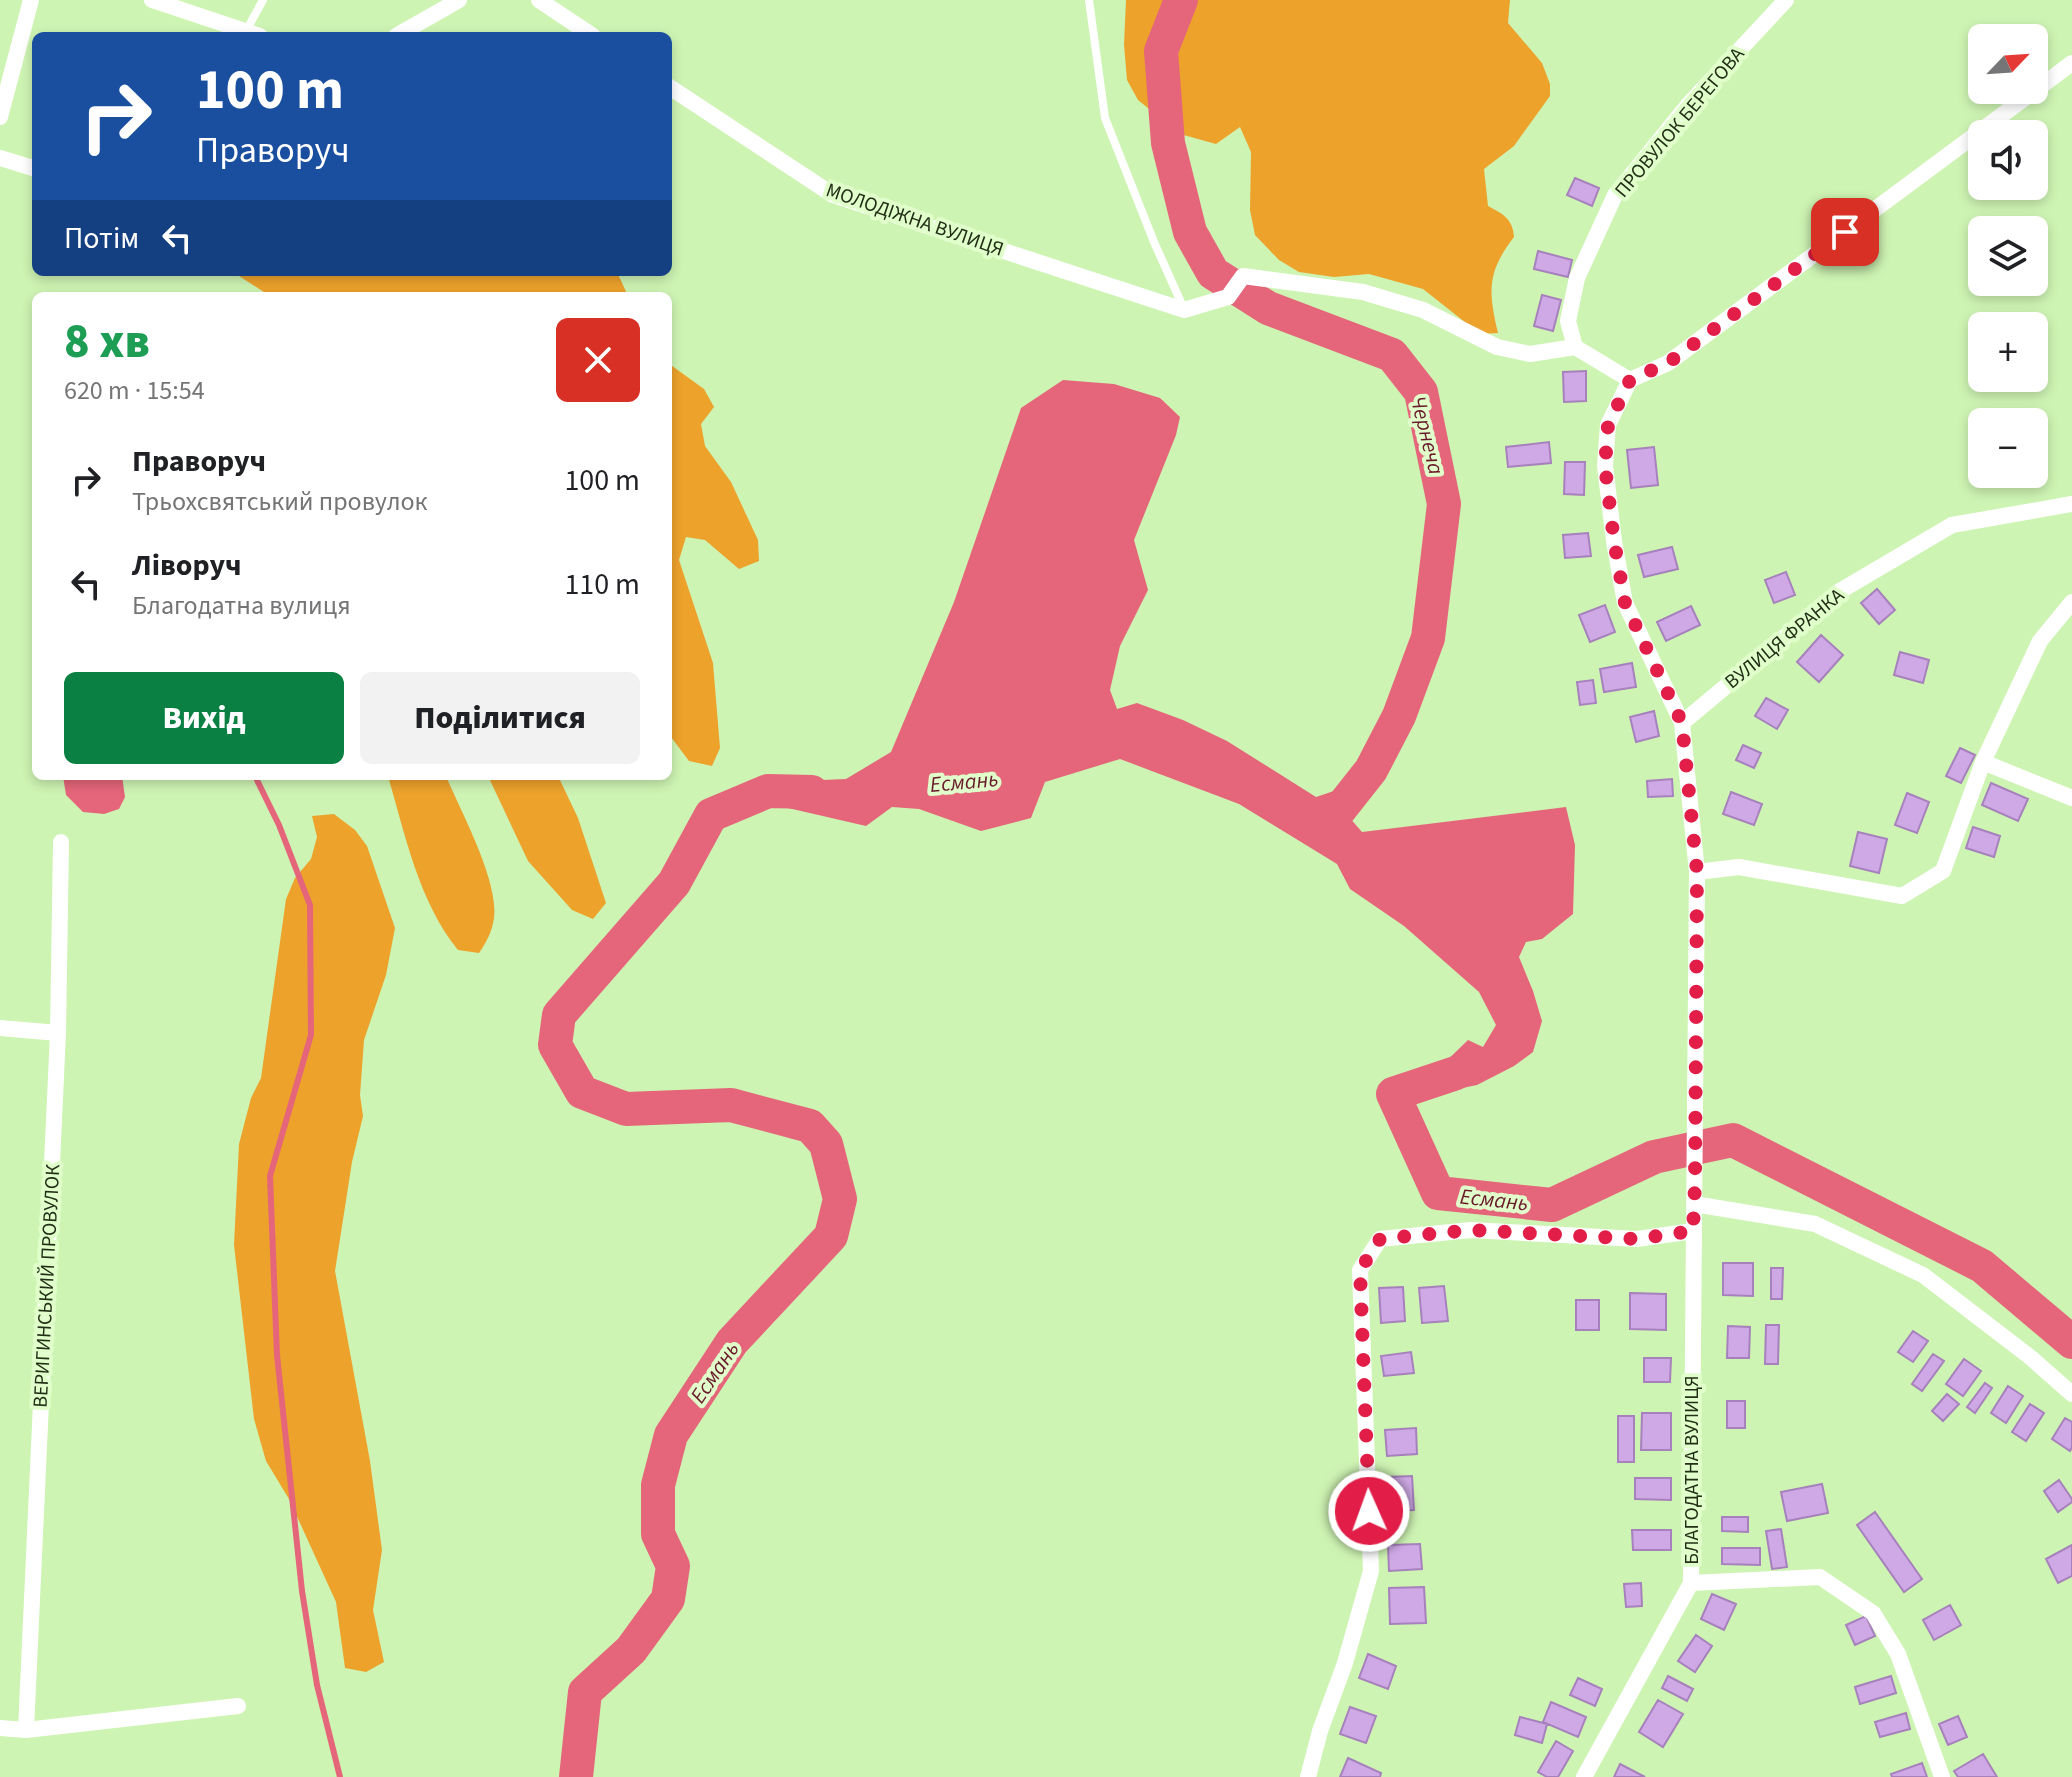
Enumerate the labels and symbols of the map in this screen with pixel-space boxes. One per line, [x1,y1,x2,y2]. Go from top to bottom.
north arrow [1968,24,2048,104]
street label: ПРОВУЛОК БЕРЕГОВА [1608,41,1751,204]
street label: МОЛОДІЖНА ВУЛИЦЯ [822,176,1007,264]
pin [1811,198,1879,266]
water label: Чернеча [1402,393,1452,478]
street label: ВУЛИЦЯ ФРАНКА [1719,582,1850,696]
water label: Есмань [929,763,1000,801]
street label: ВЕРИГИНСЬКИЙ ПРОВУЛОК [27,1163,67,1408]
water label: Есмань [1458,1181,1530,1219]
water label: Есмань [682,1335,747,1410]
street label: БЛАГОДАТНА ВУЛИЦЯ [1678,1375,1706,1565]
position arrow [1327,1469,1411,1553]

